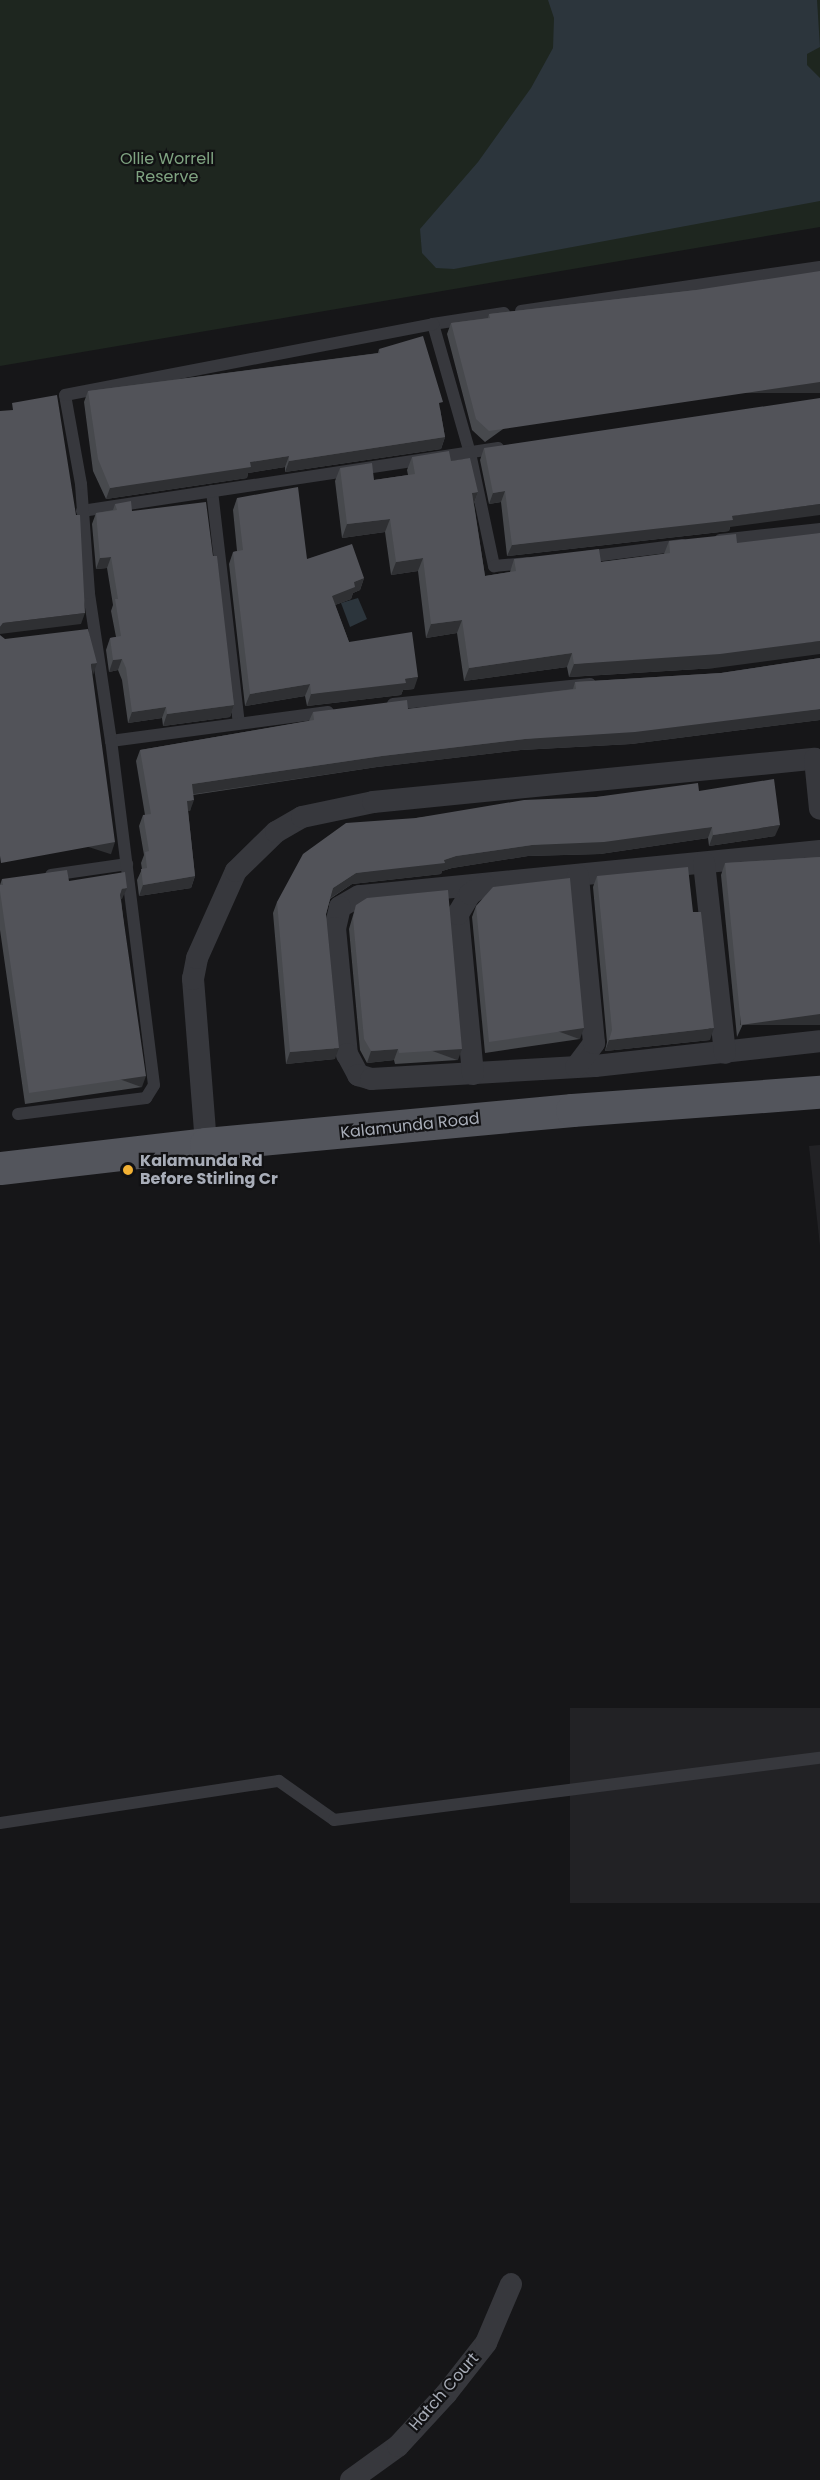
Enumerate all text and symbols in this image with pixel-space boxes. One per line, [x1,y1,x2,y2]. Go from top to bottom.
park label: Ollie Worrell Reserve [120,149,214,187]
street label: Kalamunda Road [340,1109,480,1143]
place label: Kalamunda Rd Before Stirling Cr [140,1151,278,1189]
marker: Kalamunda Rd Before Stirling Cr [121,1163,135,1177]
street label: Hatch Court [405,2349,483,2435]

